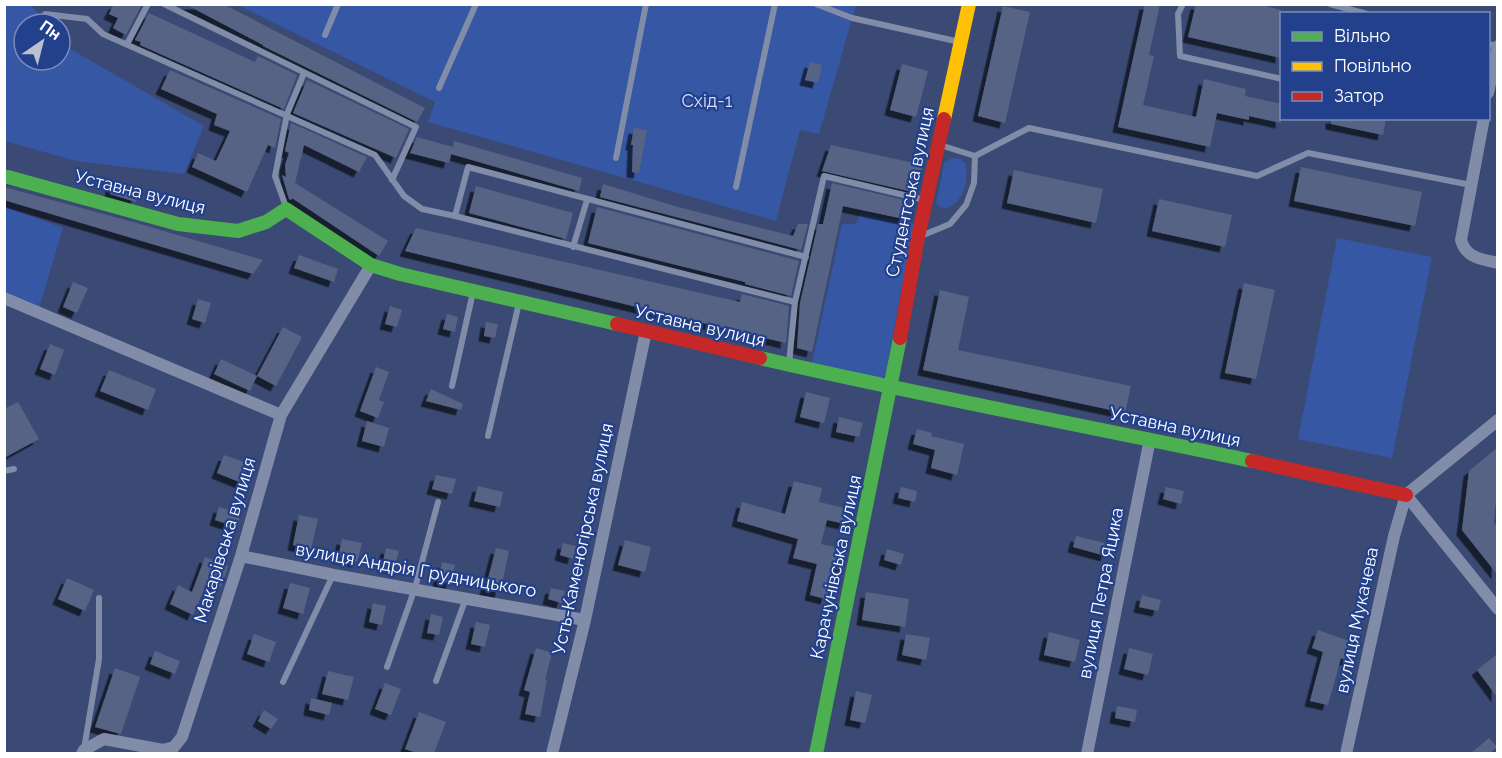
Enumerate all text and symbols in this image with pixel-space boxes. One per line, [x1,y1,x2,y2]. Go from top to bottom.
north arrow [12,12,72,72]
legend [1280,12,1490,120]
text: Пн [36,16,64,44]
text: Вільно [1334,25,1390,46]
text: Повільно [1334,55,1412,76]
text: Затор [1334,85,1384,106]
park label: Схід-1 [682,90,733,111]
street label: Студентська вулиця [881,105,938,279]
street label: Уставна вулиця [73,165,208,218]
street label: Уставна вулиця [633,300,768,351]
street label: Уставна вулиця [1107,402,1243,451]
street label: Усть-Каменогірська вулиця [548,421,617,657]
street label: Макарівська вулиця [189,455,260,625]
street label: Карачунівська вулиця [806,473,865,661]
street label: вулиця Петра Яцика [1074,506,1127,680]
street label: вулиця Андрія Грудницького [294,538,539,601]
street label: вулиця Мукачева [1331,545,1382,695]

